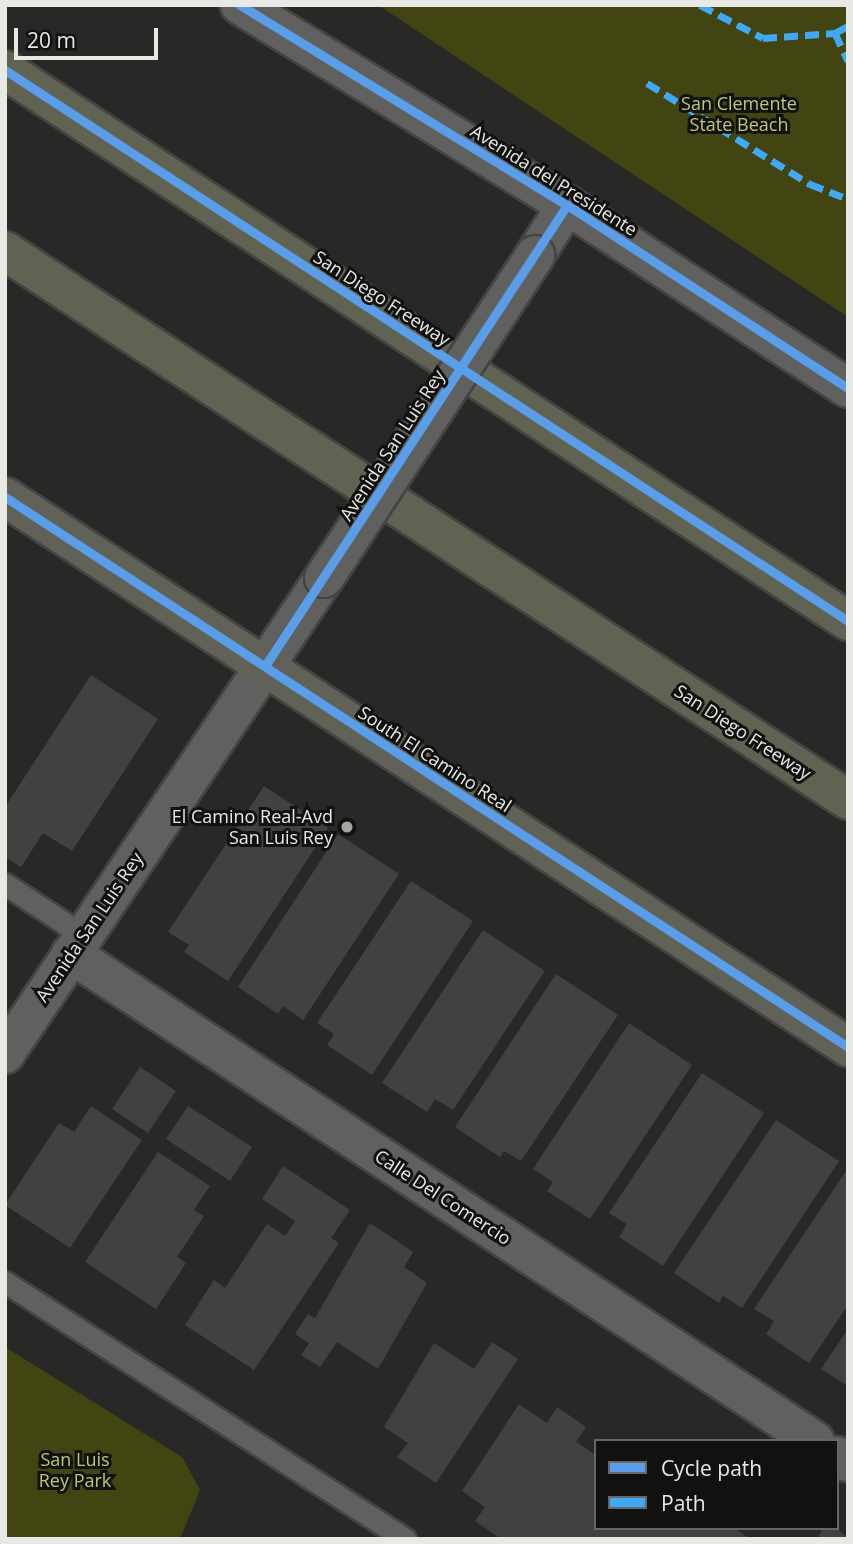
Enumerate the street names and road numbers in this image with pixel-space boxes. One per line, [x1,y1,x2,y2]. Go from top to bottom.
street label: Avenida del Presidente [467,120,641,240]
street label: San Diego Freeway [310,246,454,350]
street label: Avenida San Luis Rey [335,365,449,525]
street label: San Diego Freeway [671,680,815,784]
street label: South El Camino Real [354,701,516,817]
street label: Avenida San Luis Rey [31,848,147,1006]
street label: Calle Del Comercio [371,1145,515,1249]

